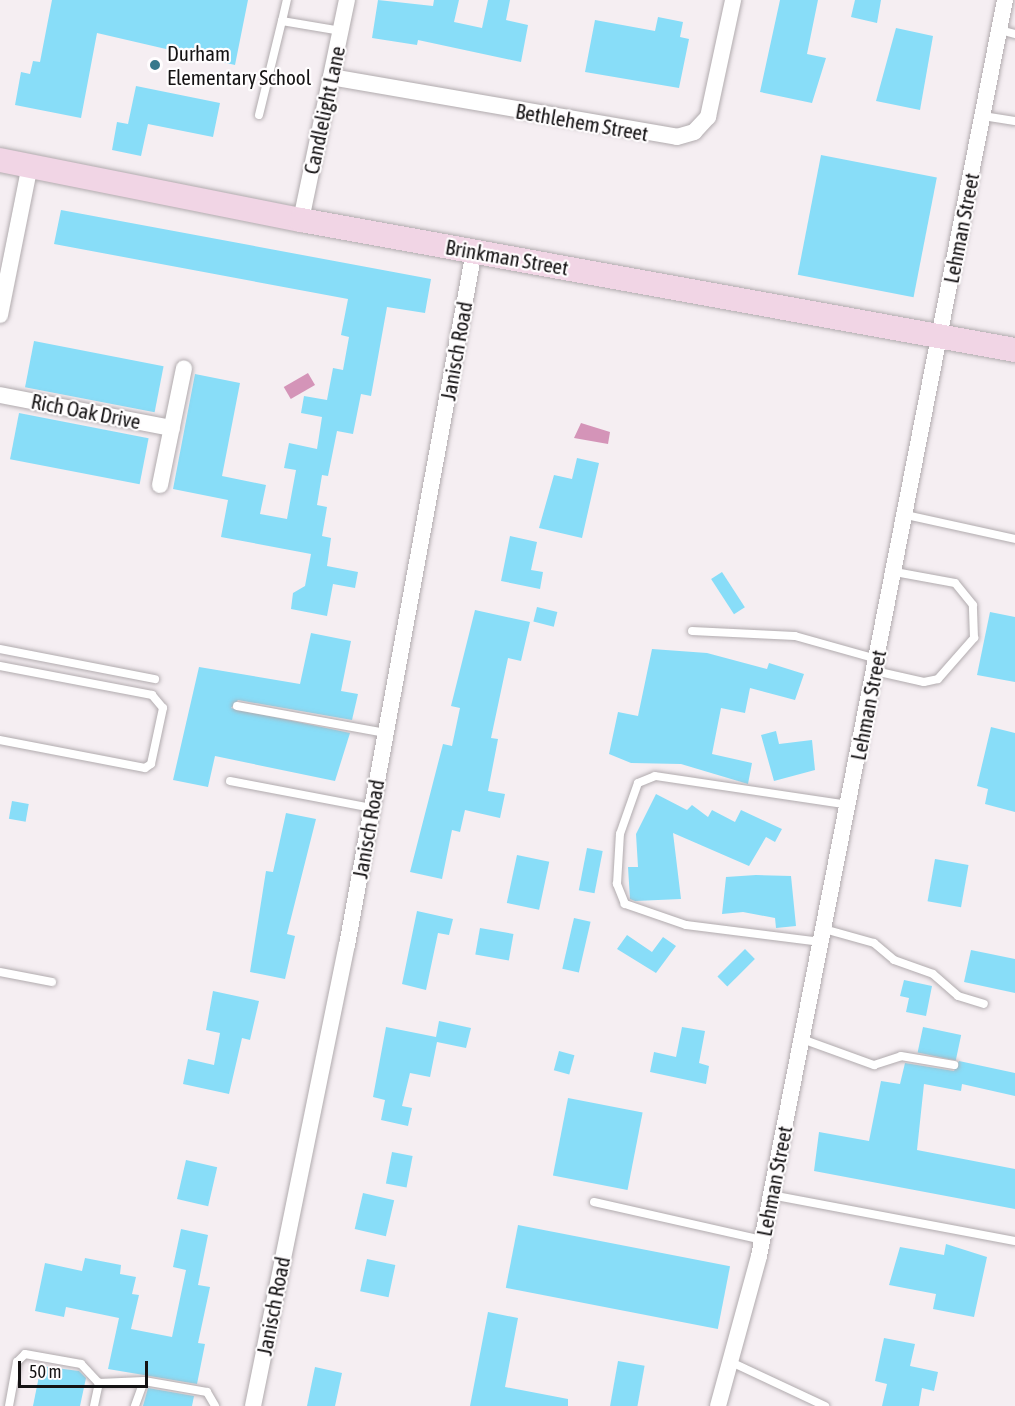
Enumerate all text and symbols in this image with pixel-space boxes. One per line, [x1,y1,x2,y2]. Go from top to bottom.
place label: Durham Elementary School [167,40,311,90]
street label: Candlelight Lane [298,44,350,176]
marker: Durham Elementary School [148,58,162,72]
street label: Bethlehem Street [514,98,650,146]
street label: Lehman Street [938,171,984,285]
street label: Brinkman Street [444,234,570,280]
street label: Janisch Road [435,300,477,402]
street label: Rich Oak Drive [29,388,143,434]
street label: Lehman Street [845,648,891,762]
street label: Janisch Road [347,778,389,880]
street label: Lehman Street [751,1124,797,1238]
street label: Janisch Road [251,1255,295,1357]
scale bar [21,1349,152,1387]
text: 50 m [29,1361,61,1382]

